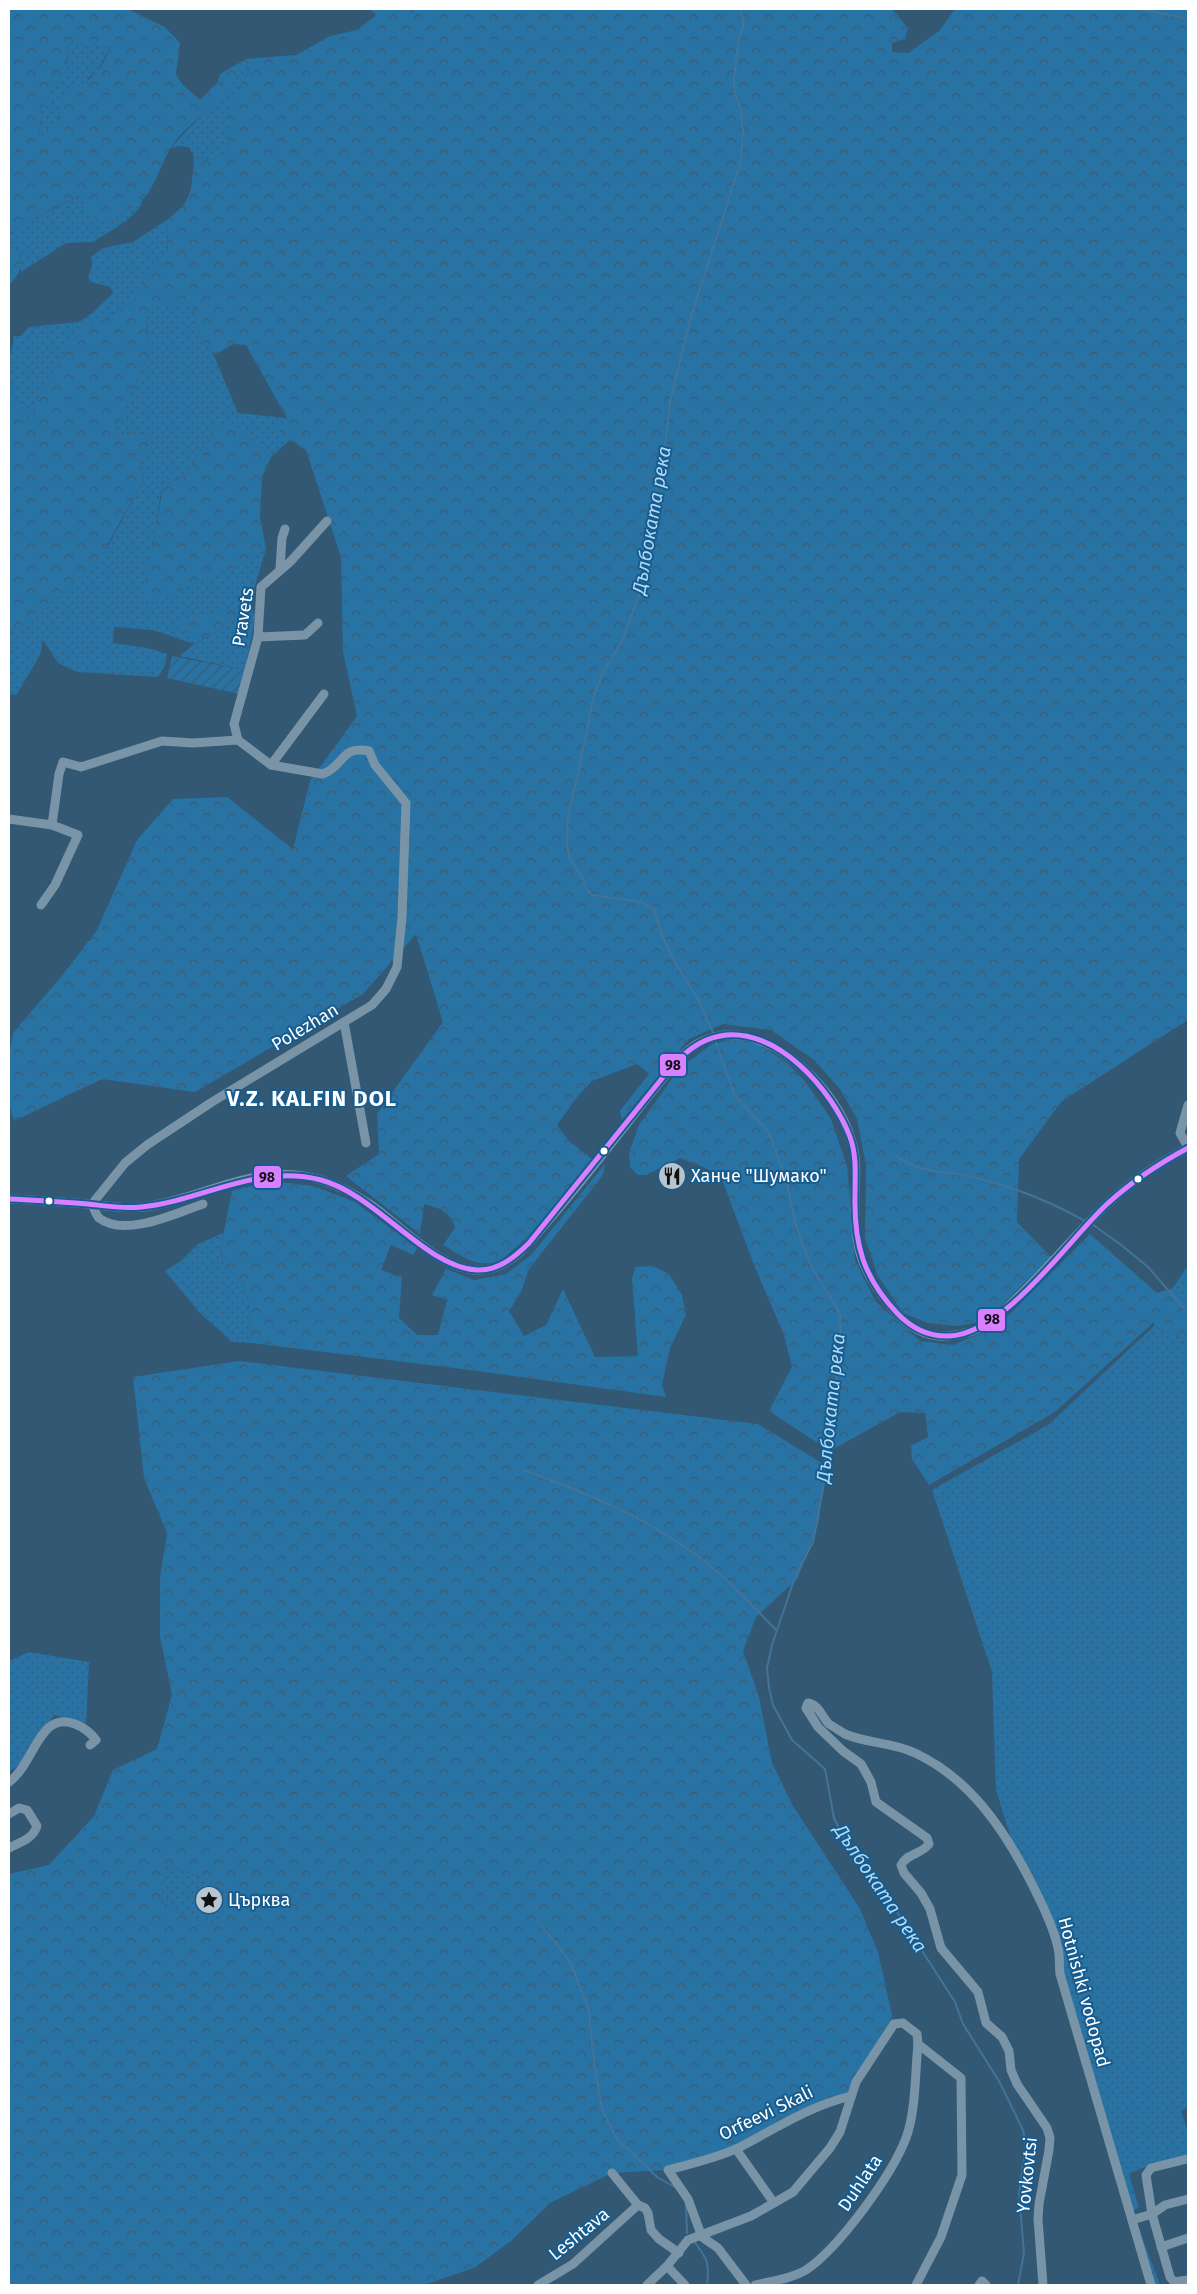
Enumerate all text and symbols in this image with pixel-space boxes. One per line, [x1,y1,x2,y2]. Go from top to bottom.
water label: Дълбоката река [627,444,676,598]
street label: Pravets [227,586,259,648]
street label: Polezhan [268,998,342,1056]
line badge: 98 [659,1053,687,1077]
text: 98 [665,1057,681,1074]
district label: V.Z. KALFIN DOL [226,1085,397,1112]
unlabelled marker [599,1146,609,1156]
restaurant icon: Ханче "Шумако" [657,1161,687,1191]
line badge: 98 [253,1165,282,1189]
place label: Ханче "Шумако" [691,1165,827,1187]
text: 98 [259,1169,275,1186]
unlabelled marker [1133,1174,1143,1184]
unlabelled marker [44,1196,54,1206]
line badge: 98 [977,1308,1006,1332]
text: 98 [984,1311,1000,1328]
water label: Дълбоката река [811,1332,850,1486]
water label: Дълбоката река [828,1818,932,1957]
place icon: Църква [194,1885,224,1915]
place label: Църква [228,1889,290,1911]
street label: Hotnishki vodopad [1053,1915,1115,2069]
street label: Orfeevi Skali [715,2081,817,2145]
street label: Yovkovtsi [1012,2136,1042,2214]
street label: Duhlata [833,2150,887,2216]
street label: Leshtava [544,2203,614,2265]

